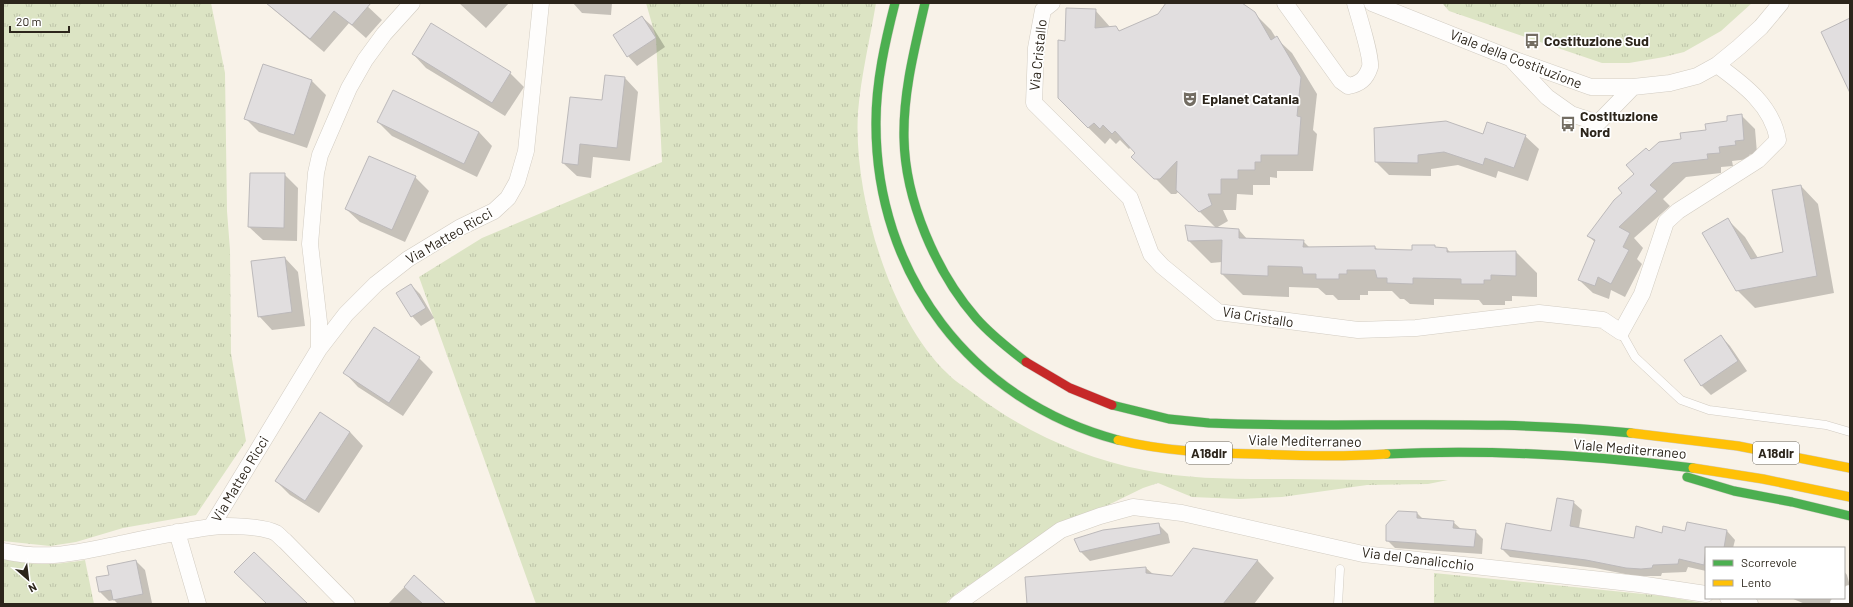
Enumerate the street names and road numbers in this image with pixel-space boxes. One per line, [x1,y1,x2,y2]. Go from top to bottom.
street label: Via Cristallo [1025,18,1050,92]
street label: Viale della Costituzione [1448,25,1585,92]
street label: Via Matteo Ricci [403,204,495,267]
street label: Via Cristallo [1221,302,1295,331]
street label: Viale Mediterraneo [1248,431,1362,450]
street label: Via Matteo Ricci [207,433,272,525]
street label: Viale Mediterraneo [1573,435,1687,462]
road number: A18dir [1186,442,1232,464]
road number: A18dir [1753,442,1799,464]
street label: Via del Canalicchio [1361,543,1475,574]

